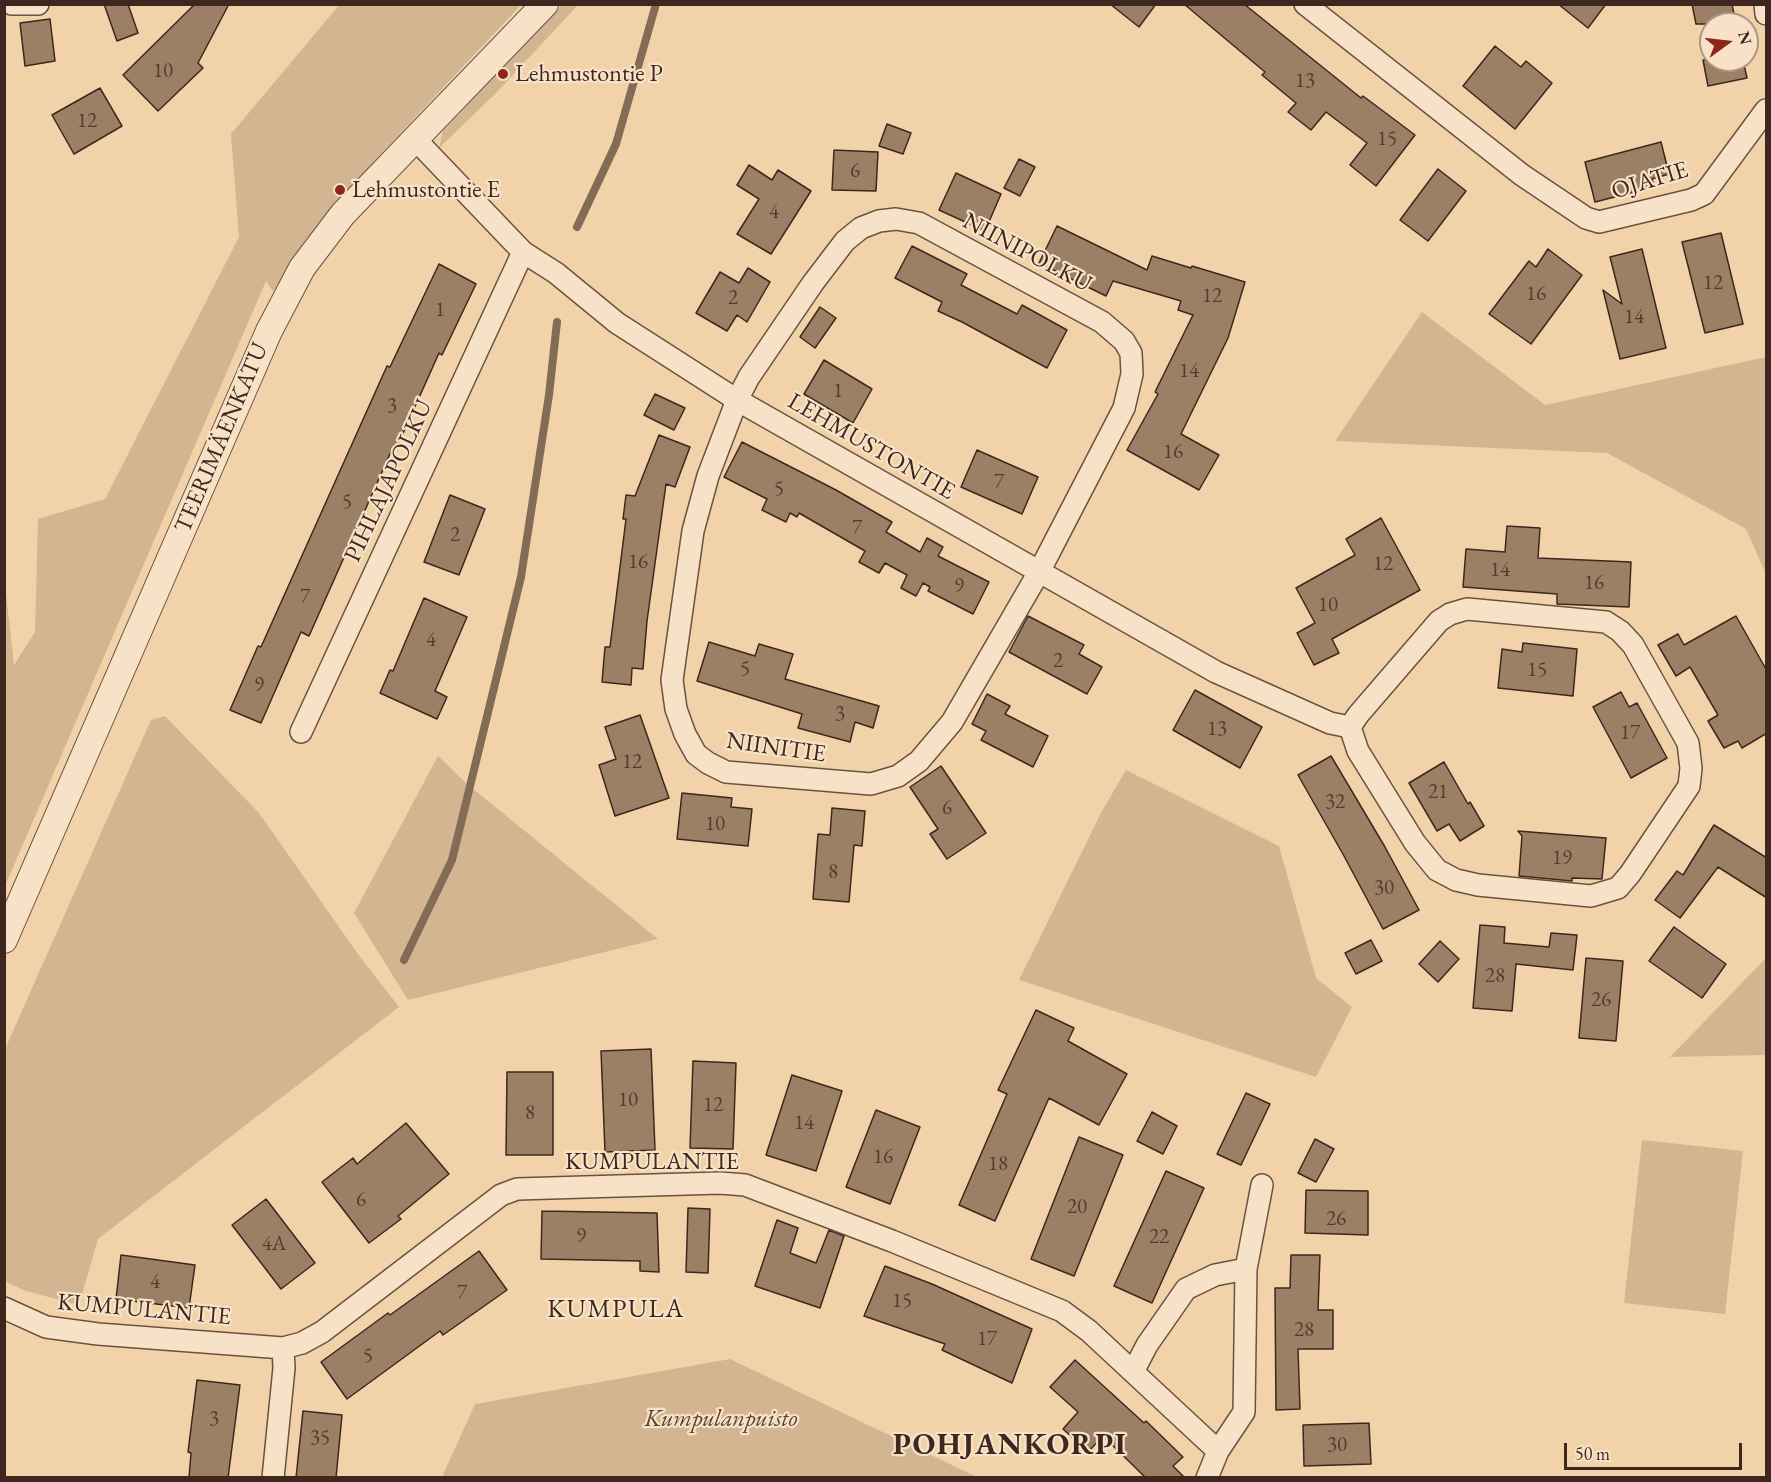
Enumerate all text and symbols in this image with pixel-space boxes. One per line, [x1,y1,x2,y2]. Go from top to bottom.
north arrow [1699,12,1759,72]
text: N [1733,29,1757,47]
house number: 10 [153,58,173,84]
place label: Lehmustontie P [515,60,663,88]
marker: Lehmustontie P [496,67,510,81]
house number: 13 [1295,68,1315,94]
house number: 12 [77,108,97,134]
house number: 15 [1377,126,1397,152]
street label: OJATIE [1608,156,1692,206]
house number: 6 [850,158,860,184]
place label: Lehmustontie E [352,176,500,204]
marker: Lehmustontie E [333,183,347,197]
house number: 4 [769,199,779,225]
street label: NIINIPOLKU [957,207,1097,299]
house number: 12 [1703,270,1723,296]
house number: 16 [1526,281,1546,307]
house number: 12 [1202,283,1222,309]
house number: 2 [728,285,738,311]
house number: 1 [435,297,445,323]
house number: 14 [1624,304,1644,330]
street label: TEERIMÄENKATU [169,339,275,537]
house number: 14 [1179,358,1199,384]
house number: 1 [833,378,843,404]
street label: LEHMUSTONTIE [782,387,960,507]
house number: 3 [387,393,397,419]
street label: PIHLAJAPOLKU [339,395,439,567]
house number: 16 [1163,439,1183,465]
house number: 7 [994,469,1004,495]
house number: 5 [774,476,784,502]
house number: 5 [342,489,352,515]
house number: 7 [852,515,862,541]
house number: 2 [450,522,460,548]
house number: 16 [628,549,648,575]
house number: 12 [1373,551,1393,577]
house number: 14 [1490,557,1510,583]
house number: 16 [1584,570,1604,596]
house number: 9 [954,573,964,599]
house number: 7 [300,584,310,610]
house number: 10 [1318,592,1338,618]
house number: 4 [426,627,436,653]
house number: 2 [1053,648,1063,674]
house number: 5 [740,656,750,682]
house number: 15 [1527,657,1547,683]
house number: 9 [254,672,264,698]
house number: 3 [835,701,845,727]
house number: 13 [1207,716,1227,742]
house number: 17 [1620,720,1640,746]
street label: NIINITIE [724,727,828,769]
house number: 12 [622,749,642,775]
house number: 21 [1428,779,1448,805]
house number: 32 [1325,789,1345,815]
house number: 6 [942,795,952,821]
house number: 10 [705,811,725,837]
house number: 19 [1552,845,1572,871]
house number: 8 [828,859,838,885]
house number: 30 [1374,875,1394,901]
house number: 28 [1485,963,1505,989]
house number: 26 [1591,987,1611,1013]
house number: 10 [618,1087,638,1113]
house number: 12 [703,1092,723,1118]
house number: 8 [525,1100,535,1126]
house number: 14 [794,1110,814,1136]
house number: 16 [873,1144,893,1170]
street label: KUMPULANTIE [565,1148,739,1176]
house number: 18 [988,1151,1008,1177]
house number: 6 [356,1187,366,1213]
house number: 20 [1067,1194,1087,1220]
house number: 26 [1326,1206,1346,1232]
house number: 9 [576,1223,586,1249]
house number: 22 [1149,1224,1169,1250]
house number: 4A [262,1231,286,1257]
house number: 4 [150,1269,160,1295]
house number: 7 [457,1280,467,1306]
street label: KUMPULANTIE [56,1288,232,1332]
house number: 15 [892,1288,912,1314]
district label: KUMPULA [547,1294,685,1326]
house number: 28 [1294,1317,1314,1343]
house number: 17 [977,1326,997,1352]
house number: 5 [363,1343,373,1369]
park label: Kumpulanpuisto [644,1405,798,1433]
house number: 3 [209,1406,219,1432]
house number: 35 [310,1425,330,1451]
district label: POHJANKORPI [893,1428,1127,1464]
scale bar [1567,1431,1746,1469]
house number: 30 [1327,1432,1347,1458]
text: 50 m [1575,1442,1610,1465]

